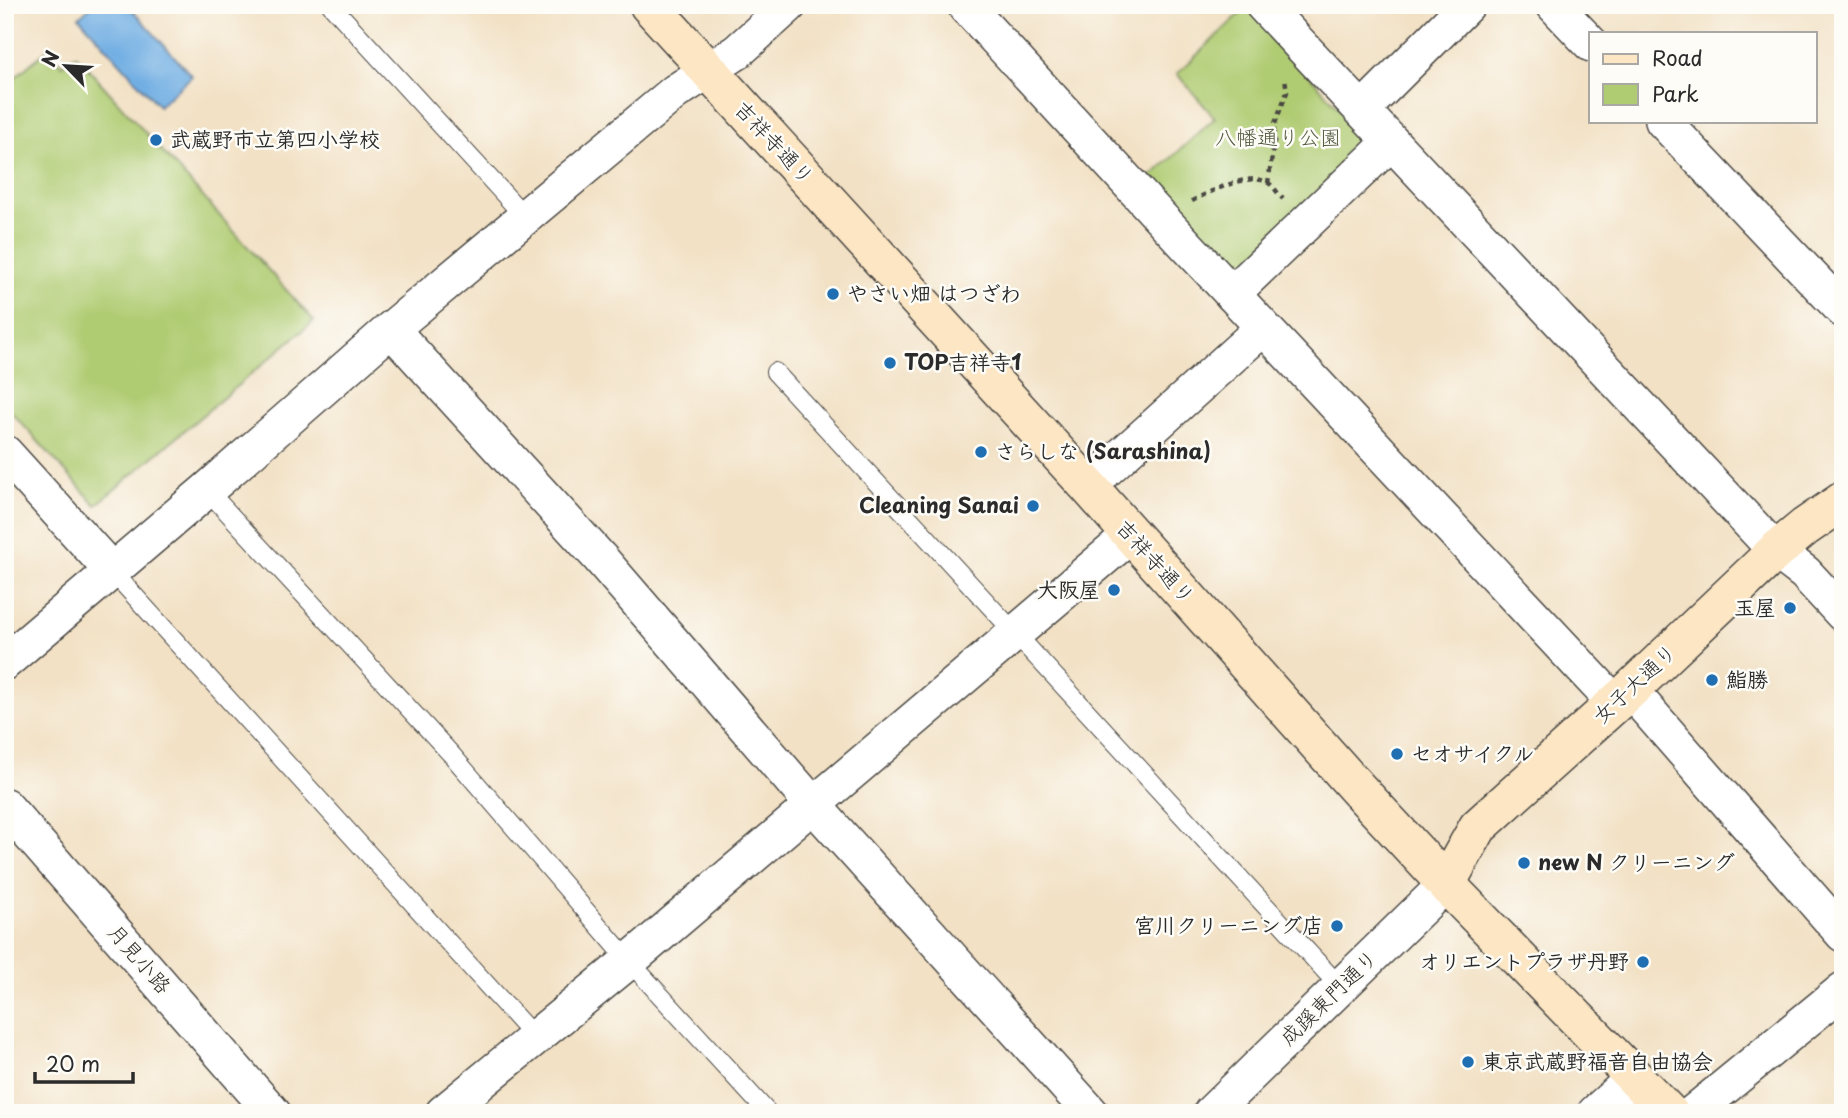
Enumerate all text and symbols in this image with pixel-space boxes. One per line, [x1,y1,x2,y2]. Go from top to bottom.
north arrow [32,32,102,102]
legend [1589,32,1816,122]
text: Road [1652,41,1703,73]
text: N [34,46,66,71]
text: Park [1652,77,1699,109]
street label: 吉祥寺通り [728,92,823,191]
park label: 八幡通り公園 [1215,120,1341,152]
place label: 武蔵野市立第四小学校 [170,122,380,154]
marker: 武蔵野市立第四小学校 [148,132,164,148]
place label: やさい畑 はつざわ [847,276,1021,308]
marker: やさい畑 はつざわ [825,286,841,302]
place label: TOP吉祥寺1 [904,345,1021,377]
marker: TOP吉祥寺1 [882,355,898,371]
place label: さらしな (Sarashina) [995,434,1211,466]
marker: さらしな (Sarashina) [973,444,989,460]
place label: Cleaning Sanai [859,488,1019,520]
marker: Cleaning Sanai [1025,498,1041,514]
street label: 吉祥寺通り [1109,511,1204,610]
place label: 大阪屋 [1037,572,1100,604]
marker: 大阪屋 [1106,582,1122,598]
place label: 玉屋 [1734,590,1776,622]
marker: 玉屋 [1782,600,1798,616]
street label: 女子大通り [1584,635,1683,730]
place label: 鮨勝 [1726,662,1768,694]
marker: 鮨勝 [1704,672,1720,688]
place label: セオサイクル [1411,736,1534,768]
marker: セオサイクル [1389,746,1405,762]
place label: new N クリーニング [1538,845,1735,877]
marker: new N クリーニング [1516,855,1532,871]
place label: 宮川クリーニング店 [1134,908,1323,940]
street label: 月見小路 [101,915,180,1000]
marker: 宮川クリーニング店 [1329,918,1345,934]
street label: 成蹊東門通り [1271,941,1384,1052]
place label: オリエントプラザ丹野 [1419,944,1629,976]
marker: オリエントプラザ丹野 [1635,954,1651,970]
scale bar [35,1041,133,1085]
place label: 東京武蔵野福音自由協会 [1482,1044,1713,1076]
text: 20 m [46,1047,100,1079]
marker: 東京武蔵野福音自由協会 [1460,1054,1476,1070]

